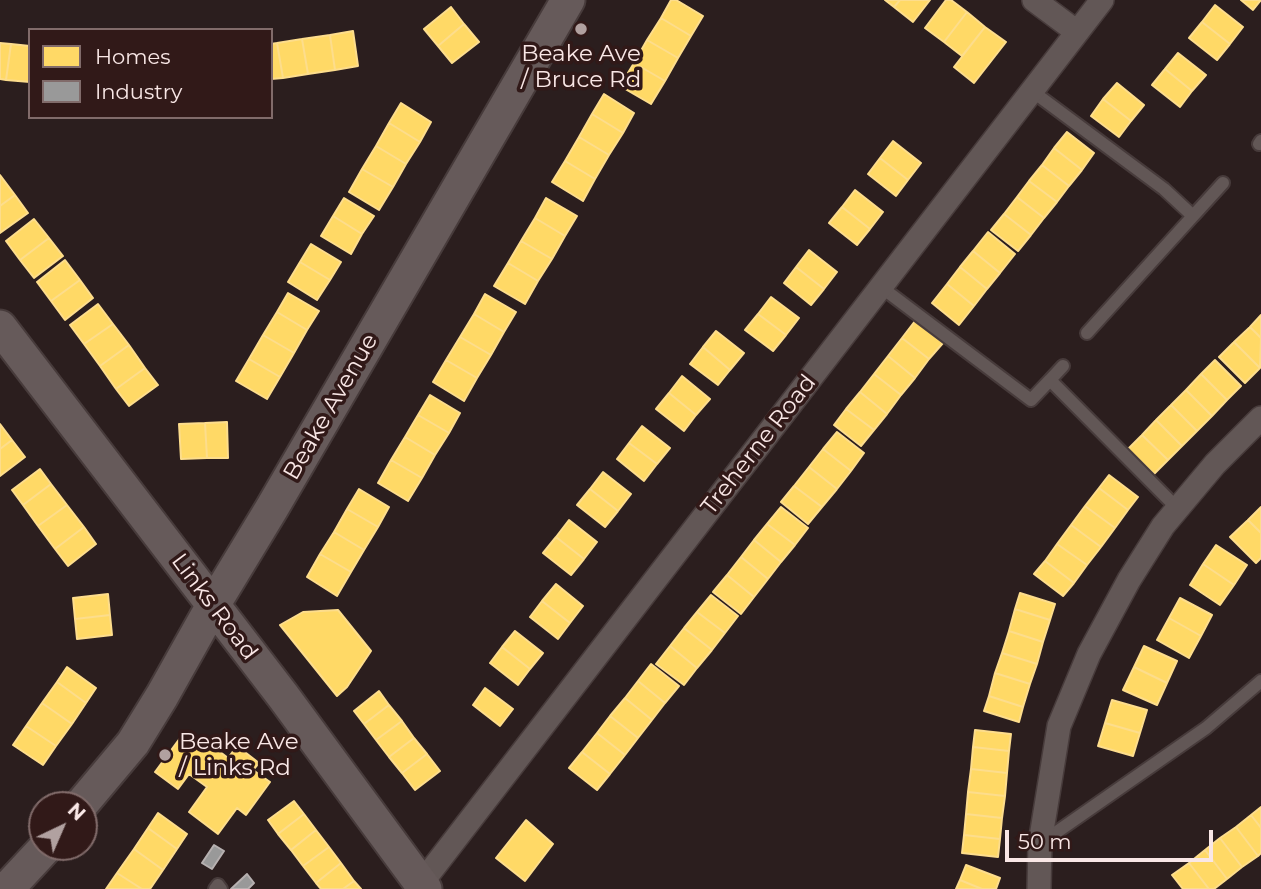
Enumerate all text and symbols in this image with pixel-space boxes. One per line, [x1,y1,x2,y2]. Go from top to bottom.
marker: Beake Ave / Bruce Rd [573,21,589,37]
legend [28,28,273,119]
place label: Beake Ave / Bruce Rd [521,40,641,94]
text: Homes [95,44,170,69]
text: Industry [95,79,182,104]
street label: Beake Avenue [278,329,384,485]
street label: Treherne Road [696,370,822,520]
street label: Links Road [165,548,263,666]
place label: Beake Ave / Links Rd [179,728,299,782]
marker: Beake Ave / Links Rd [157,747,173,763]
north arrow [28,791,98,861]
text: N [63,798,90,826]
scale bar [1009,816,1217,860]
text: 50 m [1018,829,1072,854]

